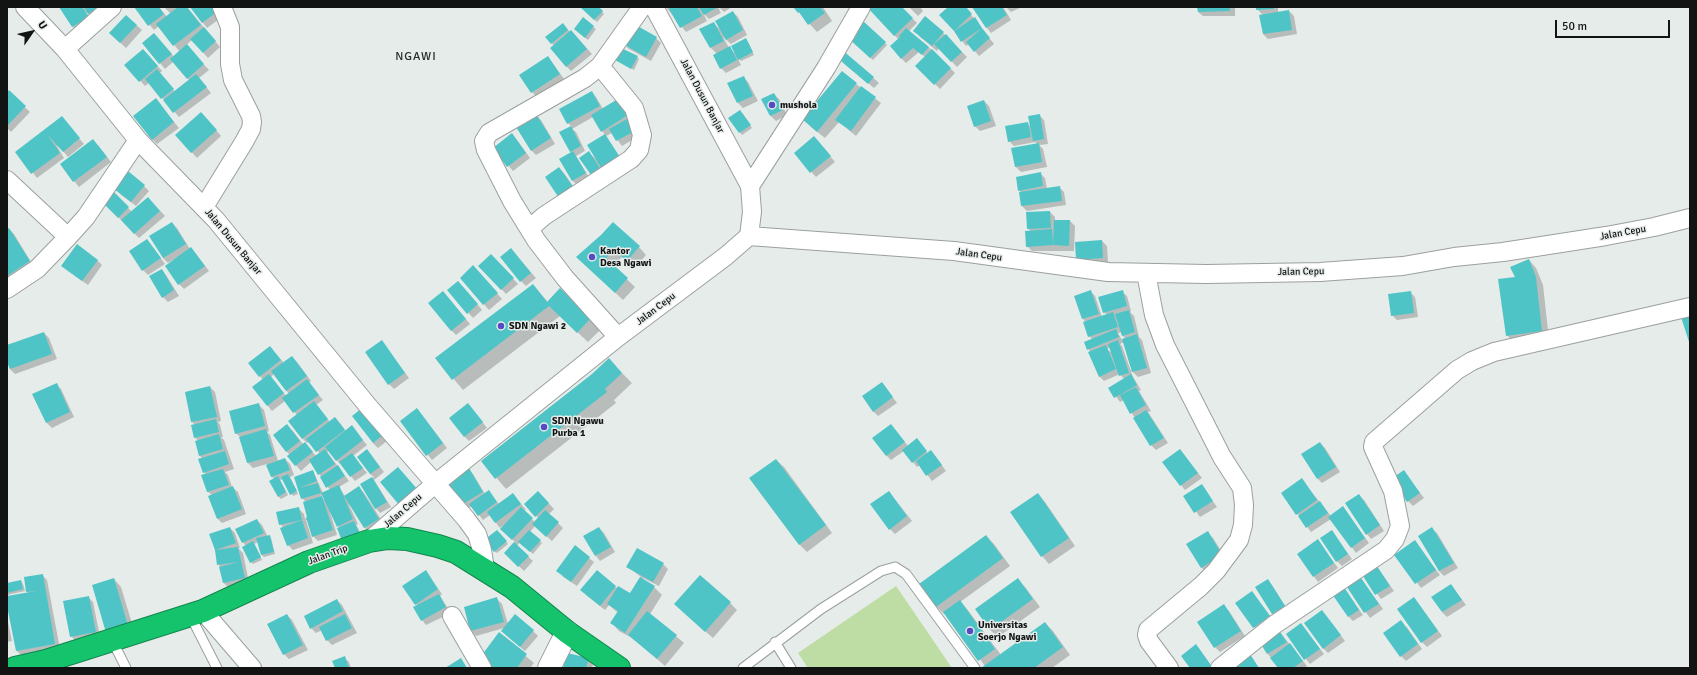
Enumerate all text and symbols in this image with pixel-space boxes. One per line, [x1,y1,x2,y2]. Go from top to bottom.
north arrow [12,12,52,52]
scale bar [1557,12,1672,38]
text: U [35,18,50,32]
text: 50 m [1562,19,1587,34]
district label: NGAWI [395,50,437,64]
street label: Jalan Dusun Banjar [677,57,727,135]
place label: mushola [780,99,817,111]
marker: mushola [767,100,777,110]
street label: Jalan Dusun Banjar [202,207,264,277]
street label: Jalan Cepu [1599,223,1647,243]
place label: Kantor Desa Ngawi [600,245,651,268]
street label: Jalan Cepu [955,246,1003,264]
marker: Kantor Desa Ngawi [587,252,597,262]
street label: Jalan Cepu [1278,266,1324,278]
street label: Jalan Cepu [634,290,678,328]
place label: SDN Ngawi 2 [509,320,566,332]
marker: SDN Ngawi 2 [496,321,506,331]
place label: SDN Ngawu Purba 1 [552,415,604,438]
marker: SDN Ngawu Purba 1 [539,422,549,432]
street label: Jalan Cepu [381,491,425,531]
street label: Jalan Trip [307,542,349,568]
place label: Universitas Soerjo Ngawi [978,619,1036,642]
marker: Universitas Soerjo Ngawi [965,626,975,636]

